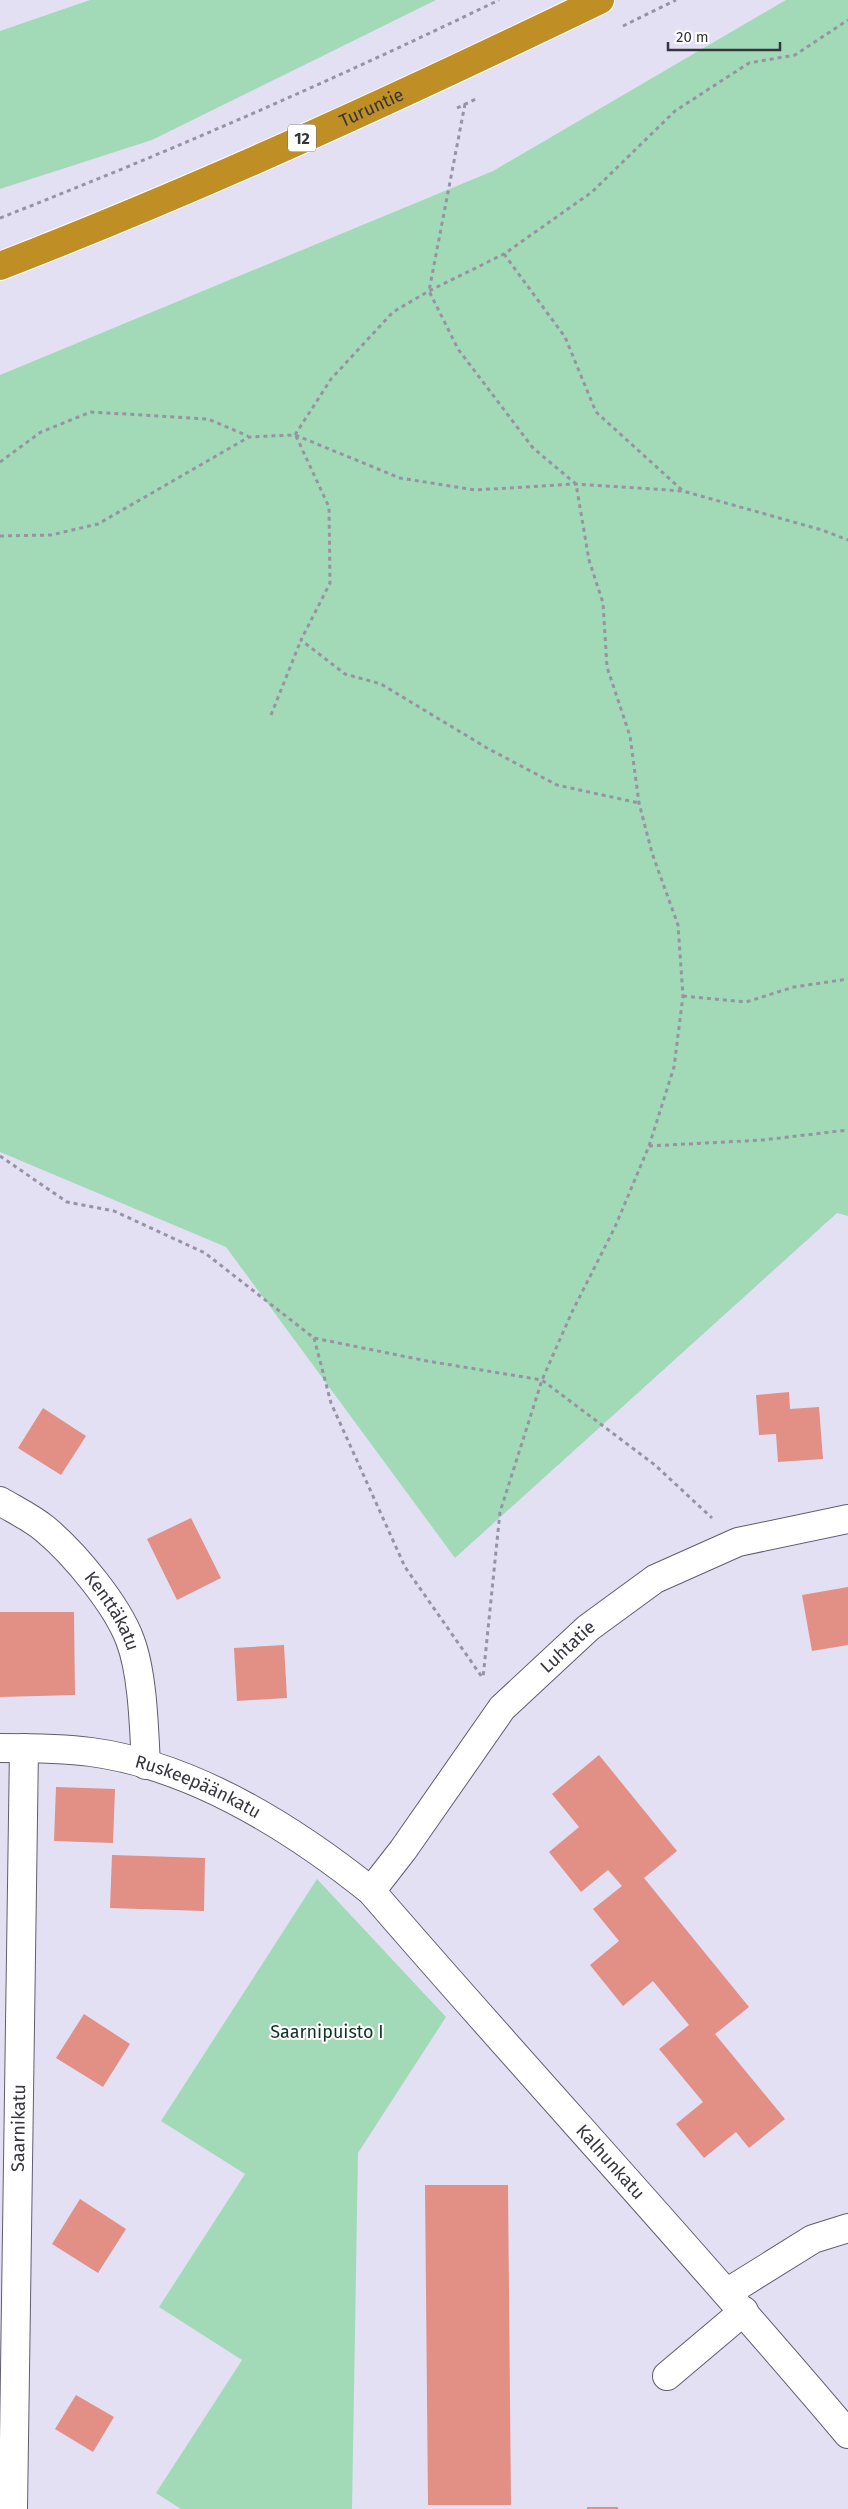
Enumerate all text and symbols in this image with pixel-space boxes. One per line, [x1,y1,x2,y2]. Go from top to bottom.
scale bar [668,20,780,52]
text: 20 m [676,28,709,46]
street label: Turuntie [336,83,407,132]
road number: 12 [288,125,316,152]
street label: Kenttäkatu [80,1567,144,1653]
street label: Luhtatie [536,1616,599,1678]
street label: Ruskeepäänkatu [133,1750,265,1823]
park label: Saarnipuisto I [270,2021,384,2043]
street label: Saarnikatu [7,2084,30,2172]
street label: Kalhunkatu [571,2120,649,2204]

